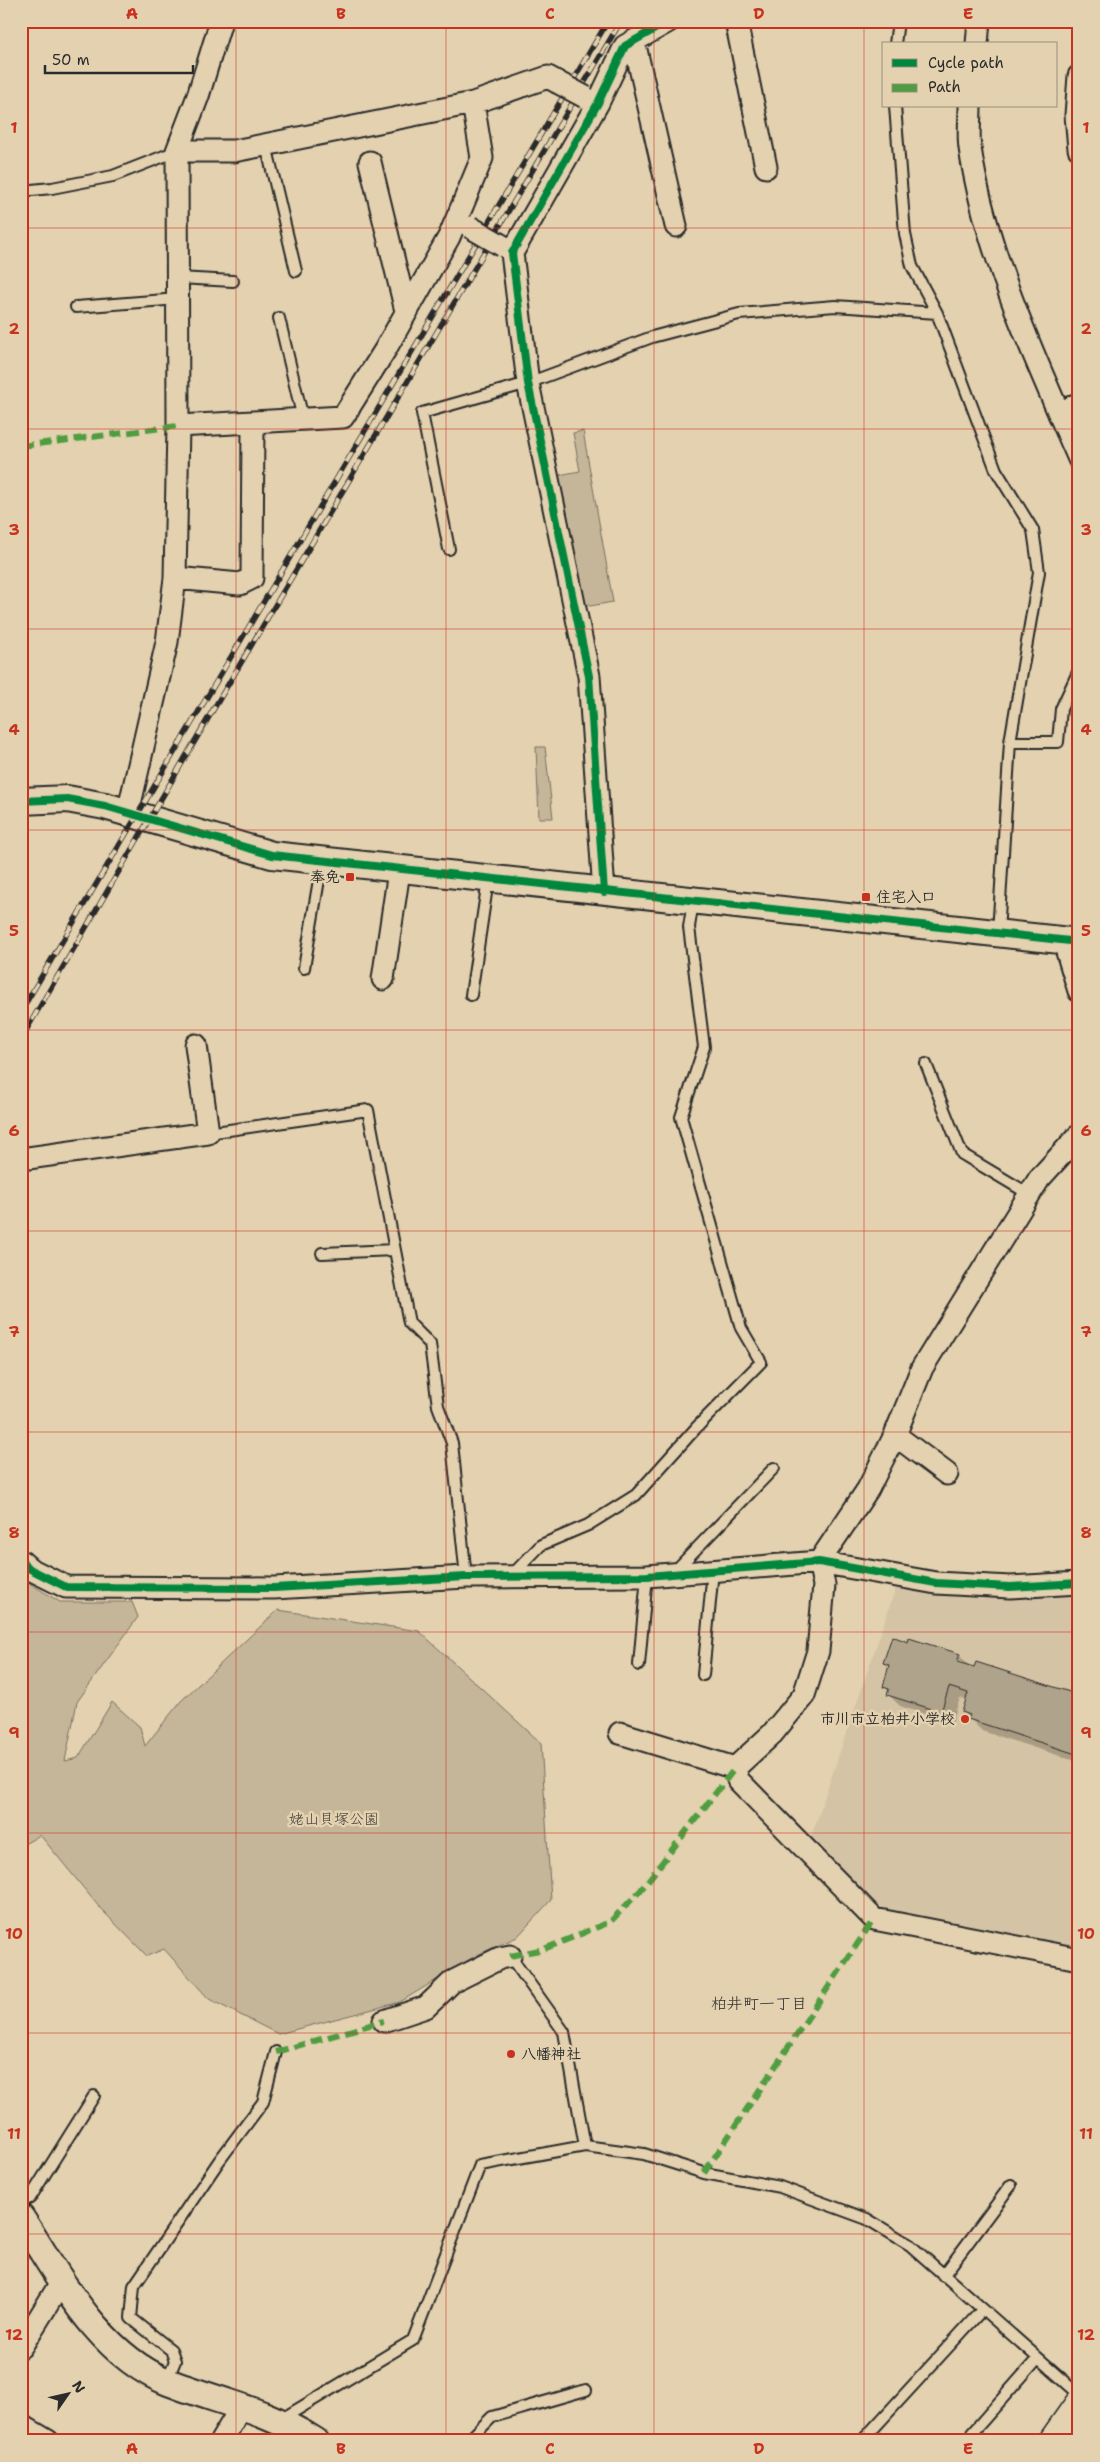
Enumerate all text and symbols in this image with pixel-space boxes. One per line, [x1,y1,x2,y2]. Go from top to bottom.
text: A [126,3,138,24]
text: B [336,3,346,24]
text: C [545,3,555,24]
text: D [753,3,765,24]
text: E [963,3,973,24]
scale bar [45,42,192,74]
legend [882,42,1058,108]
text: 50 m [52,50,90,70]
text: Cycle path [928,53,1004,73]
text: Path [928,77,961,97]
text: 1 [10,117,18,138]
text: 1 [1082,117,1090,138]
text: 2 [8,318,20,339]
text: 2 [1080,318,1092,339]
text: 3 [8,519,20,540]
text: 3 [1080,519,1092,540]
text: 4 [8,719,20,740]
text: 4 [1080,719,1092,740]
place label: 奉免 [310,867,340,887]
marker: 奉免 [344,871,356,883]
place label: 住宅入口 [876,887,936,907]
marker: 住宅入口 [860,891,872,903]
text: 5 [9,920,19,941]
text: 5 [1081,920,1091,941]
text: 6 [8,1120,20,1141]
text: 6 [1080,1120,1092,1141]
text: 7 [8,1321,20,1342]
text: 7 [1080,1321,1092,1342]
text: 8 [8,1522,20,1543]
text: 8 [1080,1522,1092,1543]
place label: 市川市立柏井小学校 [820,1709,955,1729]
marker: 市川市立柏井小学校 [959,1713,971,1725]
text: 9 [8,1722,20,1743]
text: 9 [1080,1722,1092,1743]
park label: 姥山貝塚公園 [289,1809,379,1829]
text: 10 [5,1923,23,1944]
text: 10 [1077,1923,1095,1944]
district label: 柏井町一丁目 [711,1993,807,2014]
place label: 八幡神社 [521,2044,581,2064]
marker: 八幡神社 [505,2048,517,2060]
text: 11 [7,2123,21,2144]
text: 11 [1079,2123,1093,2144]
text: 12 [5,2324,23,2345]
text: 12 [1077,2324,1095,2345]
north arrow [42,2370,92,2420]
text: N [68,2377,89,2396]
text: A [126,2438,138,2459]
text: B [336,2438,346,2459]
text: C [545,2438,555,2459]
text: D [753,2438,765,2459]
text: E [963,2438,973,2459]

